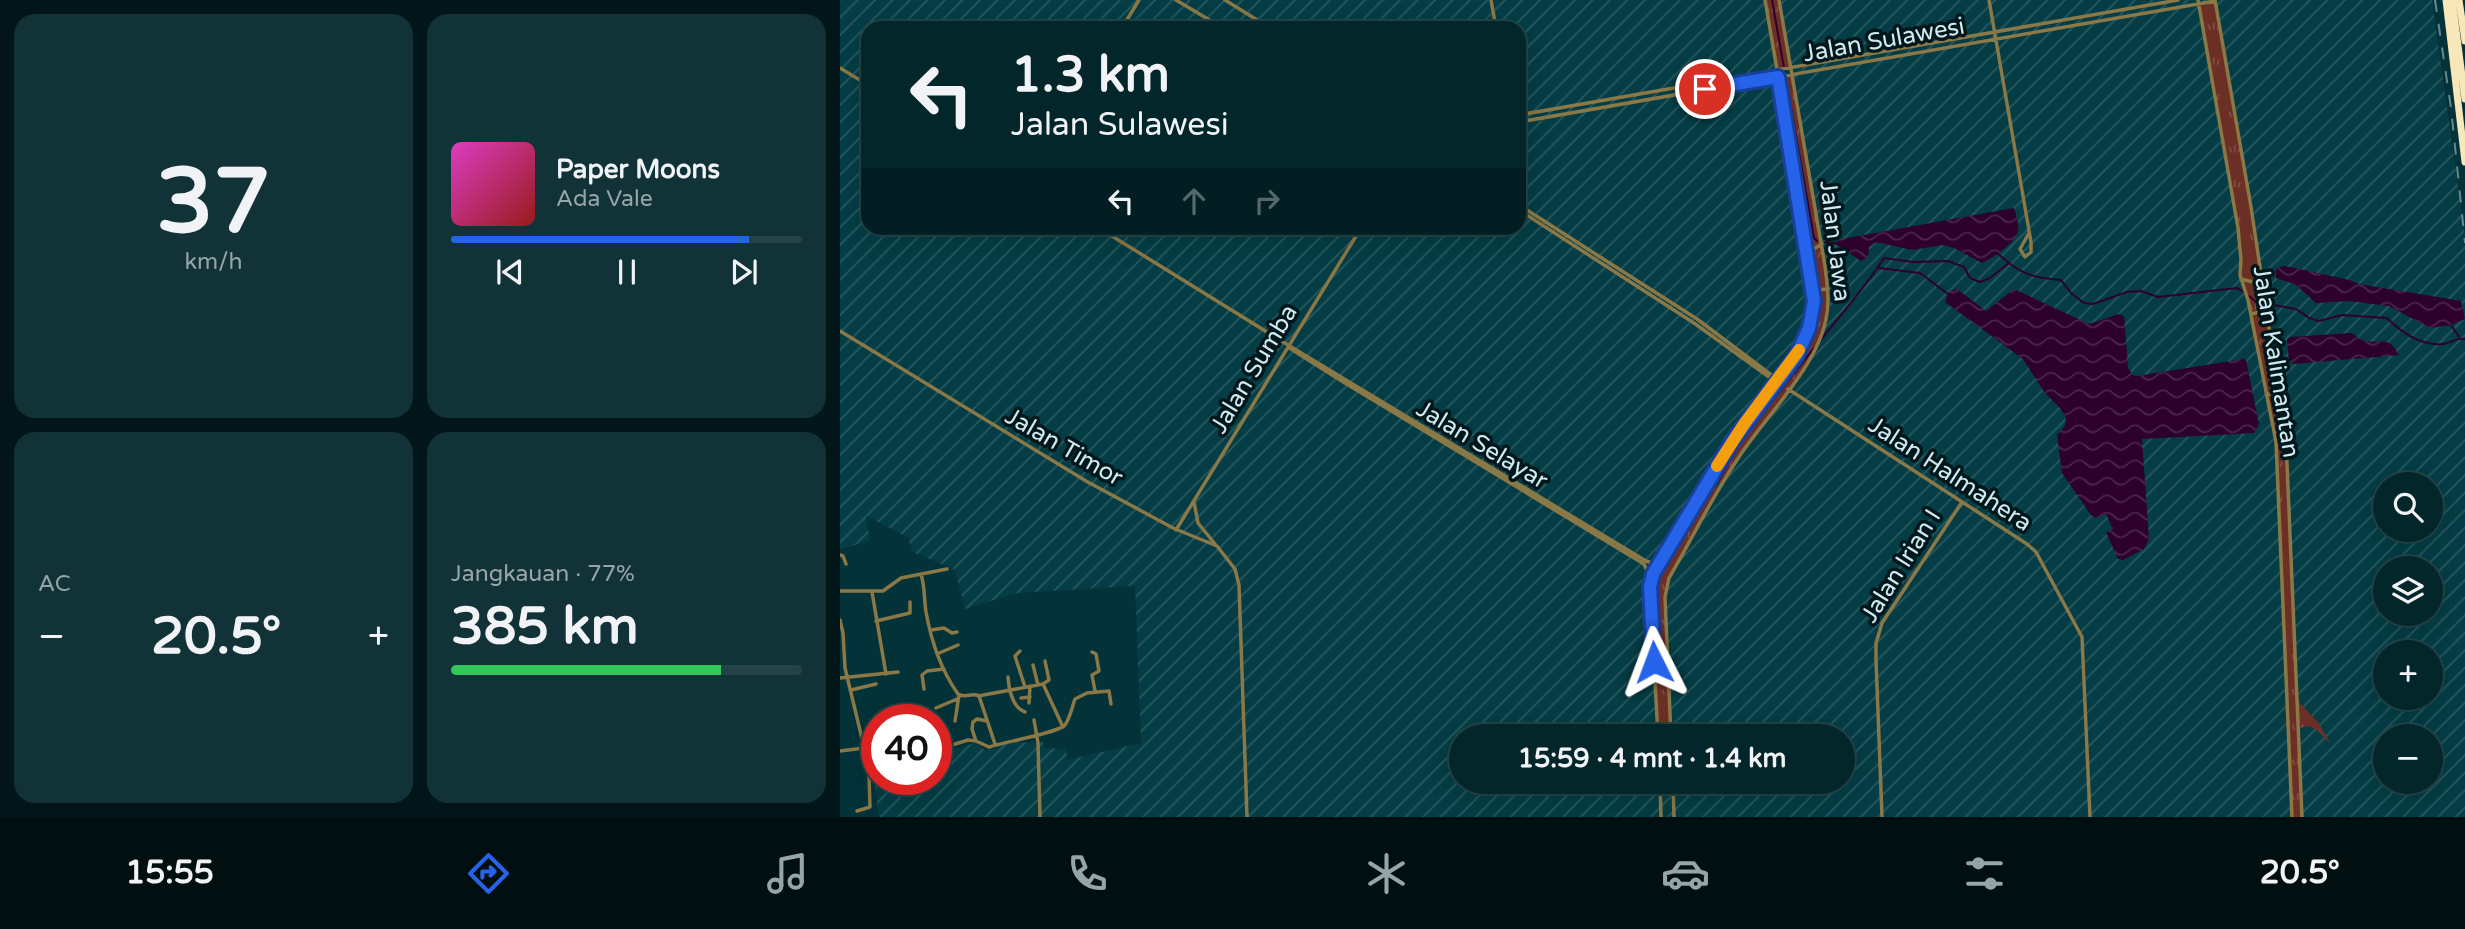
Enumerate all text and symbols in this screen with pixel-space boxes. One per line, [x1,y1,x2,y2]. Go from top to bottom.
street label: Jalan Sulawesi [1801,12,1967,68]
text: 1.3 km [1011,46,1170,105]
icon: left [896,49,987,140]
pin [1675,59,1735,119]
icon: arrive [1686,70,1724,108]
text: Jalan Sulawesi [1011,106,1229,144]
text: 37 [156,147,271,257]
text: Paper Moons [556,154,720,185]
street label: Jalan Jawa [1813,179,1857,303]
icon: left [1102,182,1140,220]
icon: ahead [1175,182,1213,220]
icon: right [1248,182,1286,220]
text: Ada Vale [556,185,653,213]
text: km/h [185,248,242,276]
icon: previous [491,253,529,291]
icon: pause [608,253,646,291]
icon: next [725,253,763,291]
street label: Jalan Kalimantan [2247,264,2305,460]
street label: Jalan Sumba [1204,299,1304,439]
street label: Jalan Selayar [1411,394,1554,496]
street label: Jalan Timor [1000,402,1129,493]
street label: Jalan Halmahera [1863,410,2037,538]
map controls [2373,472,2443,794]
button: search [2373,472,2443,542]
street label: Jalan Irian I [1855,504,1947,628]
button: layers [2373,556,2443,626]
text: Jangkauan · 77% [451,560,635,588]
text: AC [38,570,71,598]
text: 385 km [451,595,639,658]
text: 20.5° [151,605,281,668]
text: − [38,614,65,660]
text: + [368,614,389,660]
position arrow [1617,625,1691,699]
button: + [2373,640,2443,710]
speed limit sign: 40 [861,704,952,795]
button: − [2373,724,2443,794]
text: 15:59 · 4 mnt · 1.4 km [1518,743,1786,774]
icon: directions [464,849,513,898]
icon: music [763,849,812,898]
icon: phone [1063,849,1112,898]
icon: climate [1362,849,1411,898]
icon: car [1661,849,1710,898]
icon: filters [1960,849,2009,898]
text: 15:55 [125,854,214,892]
text: 20.5° [2260,854,2340,892]

